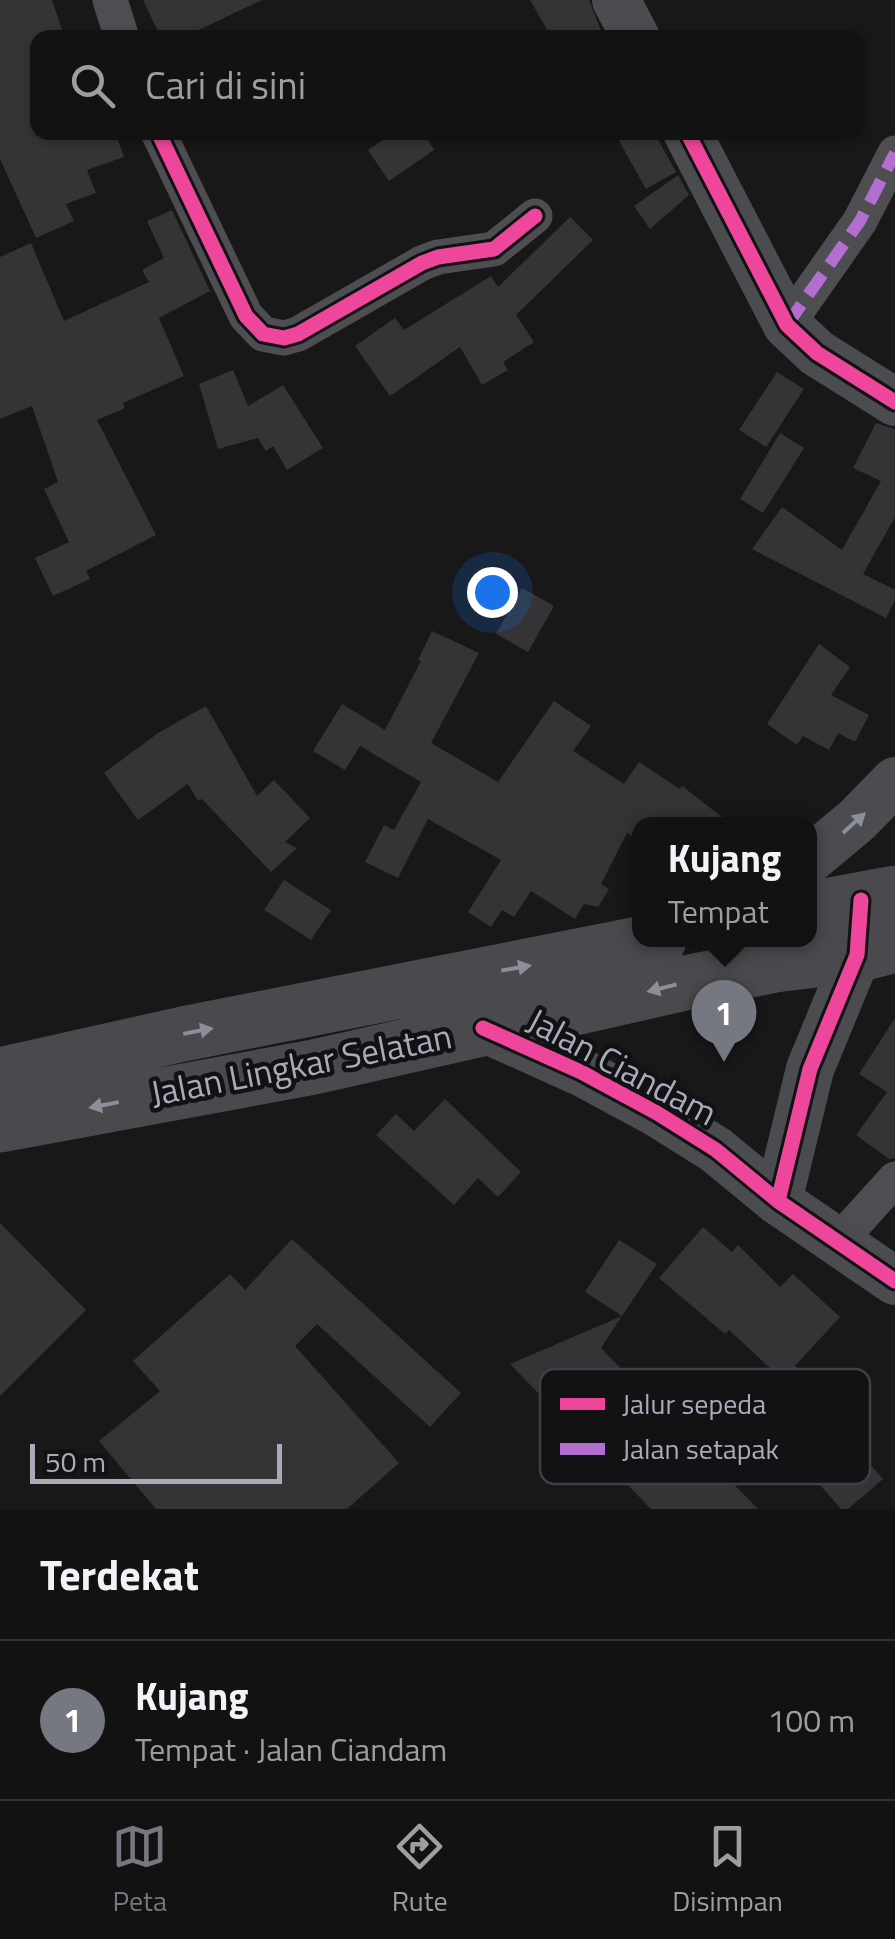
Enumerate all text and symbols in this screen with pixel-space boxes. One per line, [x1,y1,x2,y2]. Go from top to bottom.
search box [30,30,865,140]
text: Cari di sini [145,56,306,114]
icon: search [65,58,120,113]
your location [467,567,518,618]
one-way arrow [841,812,866,834]
popup [632,817,817,947]
text: Kujang [668,829,781,887]
text: Tempat [668,887,769,935]
one-way arrow [501,960,533,975]
pin: 1 [692,980,756,1062]
one-way arrow [646,981,677,996]
street label: Jalan Ciandam [518,993,727,1139]
street label: Jalan Lingkar Selatan [146,1008,456,1120]
one-way arrow [182,1023,214,1038]
one-way arrow [88,1097,119,1113]
legend [540,1369,870,1484]
text: Jalur sepeda [622,1382,766,1425]
text: Jalan setapak [622,1427,779,1470]
scale bar [30,1439,282,1484]
text: 50 m [45,1440,106,1483]
text: Terdekat [40,1542,199,1606]
text: Kujang [135,1667,248,1725]
text: 1 [64,1696,81,1744]
text: 100 m [767,1696,855,1744]
text: Tempat · Jalan Ciandam [135,1725,447,1773]
tab: Peta [112,1819,167,1922]
tab: Rute [392,1819,448,1922]
tab: Disimpan [672,1819,783,1922]

